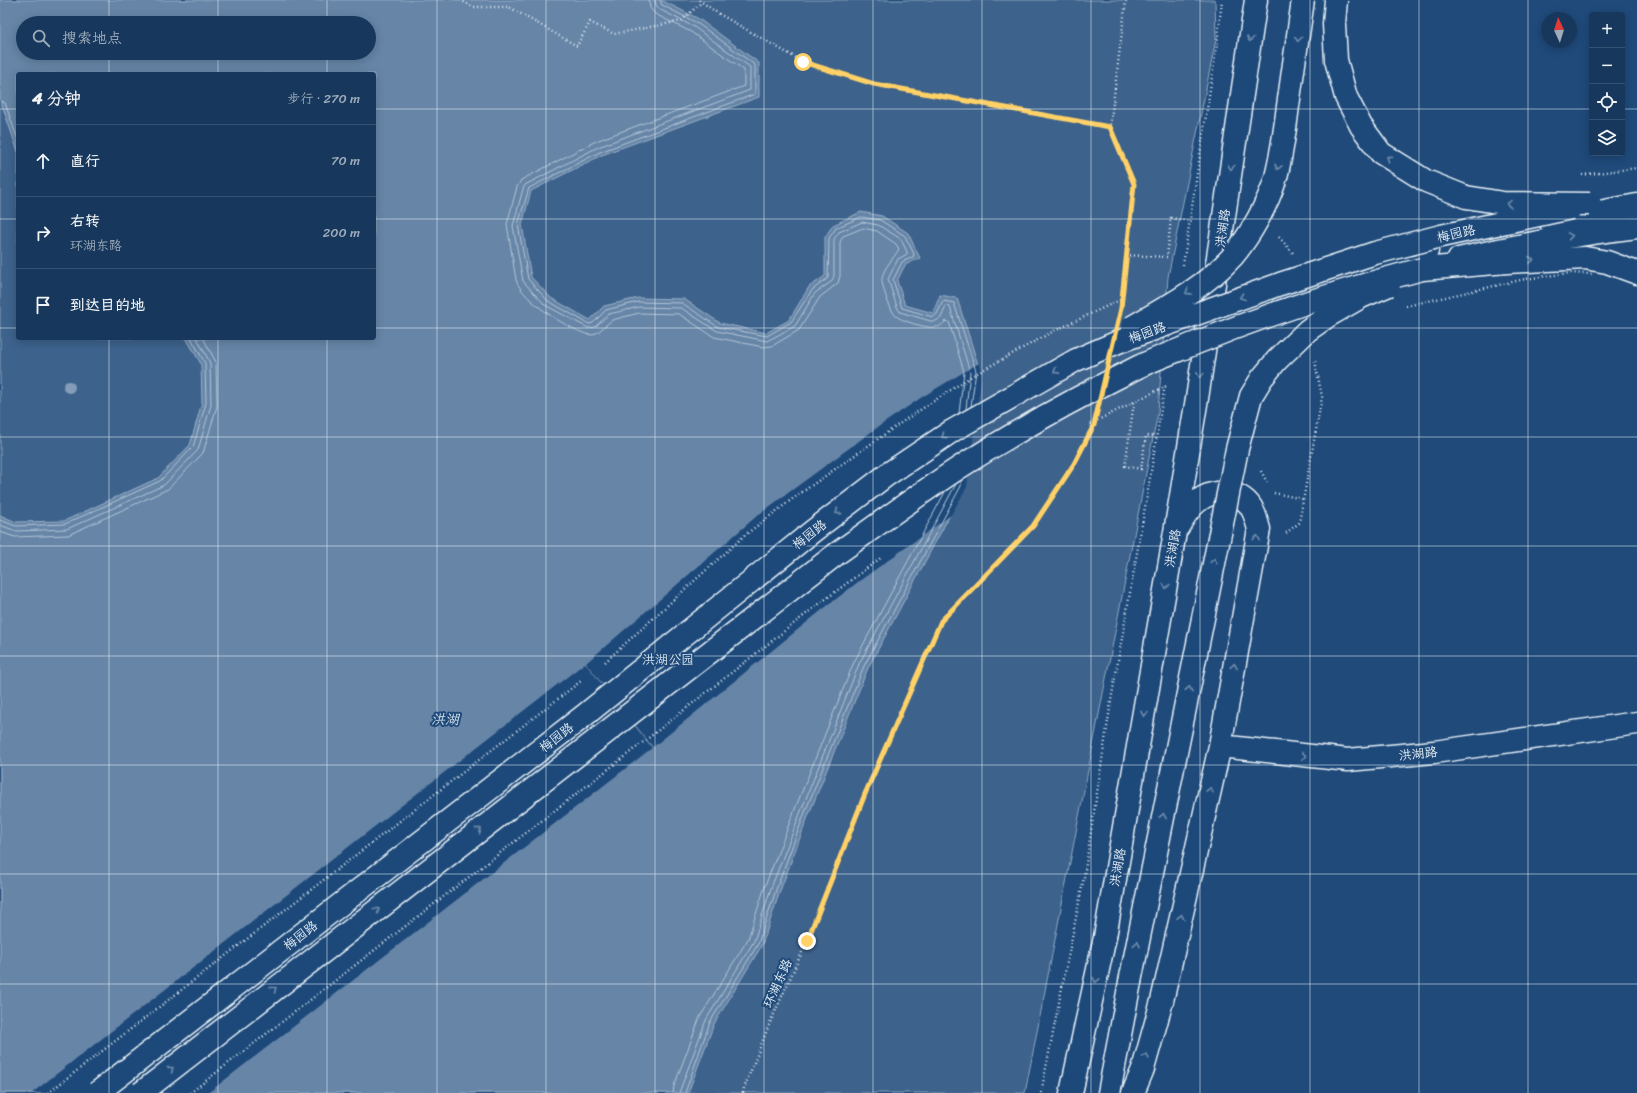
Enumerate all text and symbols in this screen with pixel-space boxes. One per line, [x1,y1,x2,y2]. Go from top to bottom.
north arrow [1541,12,1577,48]
map controls [1589,12,1625,156]
button: + [1589,12,1625,48]
search box [16,16,376,60]
text: 搜索地点 [62,25,122,51]
icon: search [30,27,52,49]
one-way arrow [1246,36,1255,42]
one-way arrow [1294,36,1303,42]
button: − [1589,48,1625,84]
route start [794,53,812,71]
text: 4 分钟 [32,83,81,113]
button: locate [1589,84,1625,120]
text: 步行 · 270 m [287,87,360,110]
button: layers [1589,120,1625,156]
text: 直行 [70,148,100,174]
text: 70 m [331,149,360,172]
icon: ahead [32,150,54,172]
one-way arrow [1387,156,1394,163]
one-way arrow [1227,164,1236,170]
one-way arrow [1274,164,1282,170]
one-way arrow [1506,199,1512,208]
street label: 洪湖路 [1208,207,1237,249]
text: 右转 [70,208,100,234]
street label: 梅园路 [1435,218,1478,249]
text: 200 m [323,221,360,244]
icon: right [32,222,54,244]
one-way arrow [1567,232,1574,240]
text: 环湖东路 [70,234,122,257]
one-way arrow [1528,256,1534,265]
one-way arrow [1185,287,1192,295]
text: 到达目的地 [70,292,145,318]
one-way arrow [1238,293,1245,301]
icon: arrive [32,294,54,316]
street label: 梅园路 [1125,315,1169,350]
one-way arrow [1053,367,1060,374]
one-way arrow [1196,372,1205,378]
one-way arrow [941,432,948,439]
one-way arrow [835,507,842,515]
street label: 梅园路 [787,513,832,555]
street label: 洪湖路 [1158,527,1187,569]
one-way arrow [1252,535,1261,541]
one-way arrow [1210,558,1218,564]
one-way arrow [1162,583,1171,589]
park label: 洪湖公园 [642,648,694,671]
one-way arrow [1229,663,1238,669]
one-way arrow [1184,686,1192,692]
water label: 洪湖 [431,707,461,732]
one-way arrow [1140,711,1149,717]
street label: 梅园路 [534,716,579,758]
street label: 洪湖路 [1397,740,1439,767]
one-way arrow [1301,751,1307,760]
one-way arrow [1205,787,1213,793]
one-way arrow [1159,813,1167,819]
one-way arrow [475,828,482,835]
street label: 洪湖路 [1103,846,1132,888]
one-way arrow [372,907,379,914]
one-way arrow [1176,913,1185,920]
street label: 梅园路 [278,914,323,956]
route end [798,932,816,950]
one-way arrow [1133,940,1141,947]
street label: 环湖东路 [756,955,799,1012]
one-way arrow [1092,977,1100,983]
one-way arrow [270,987,277,994]
one-way arrow [1141,1053,1150,1060]
one-way arrow [167,1067,174,1074]

